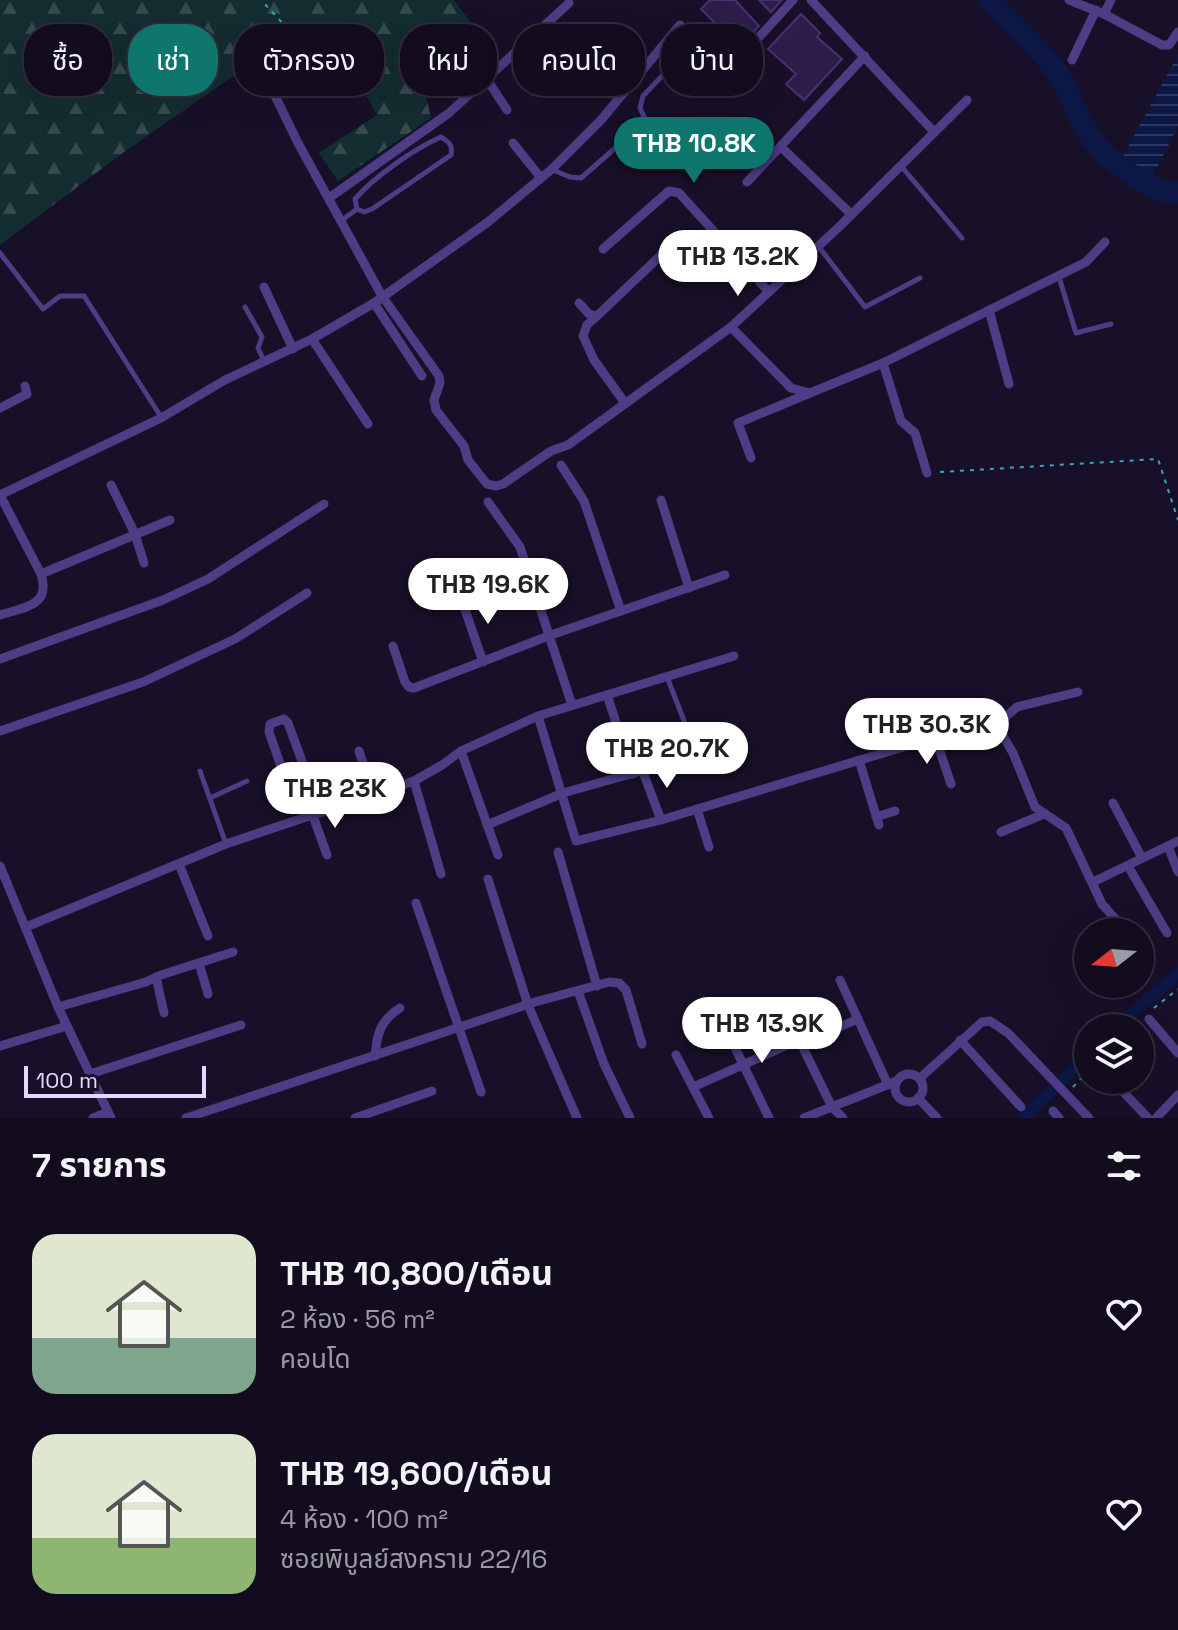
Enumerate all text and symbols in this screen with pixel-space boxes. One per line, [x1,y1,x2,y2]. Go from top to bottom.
chip: ซื้อ [24,24,112,96]
chip: เช่า [128,24,218,96]
chip: ตัวกรอง [234,24,384,96]
chip: ใหม่ [400,24,497,96]
chip: คอนโด [513,24,645,96]
chip: บ้าน [661,24,763,96]
pin: THB 10.8K [602,117,786,185]
text: THB 10.8K [632,126,756,160]
pin: THB 13.2K [646,230,830,298]
text: THB 13.2K [676,239,800,273]
pin: THB 19.6K [396,558,580,626]
text: THB 19.6K [426,567,550,601]
pin: THB 30.3K [835,698,1019,766]
text: THB 30.3K [863,707,991,741]
pin: THB 20.7K [575,722,759,790]
text: THB 20.7K [604,731,730,765]
pin: THB 23K [261,762,409,830]
text: THB 23K [283,771,387,805]
north arrow [1074,918,1154,998]
map controls [1074,918,1154,1094]
pin: THB 13.9K [670,997,854,1065]
text: THB 13.9K [700,1006,824,1040]
button: layers [1074,1014,1154,1094]
scale bar [24,1062,206,1098]
text: 100 m [36,1066,98,1094]
text: 7 รายการ [32,1144,167,1187]
icon: filters [1102,1144,1146,1188]
text: THB 10,800/เดือน [280,1252,553,1295]
icon: home [96,1266,192,1362]
icon: heart [1102,1292,1146,1336]
text: 2 ห้อง · 56 m² [280,1302,435,1336]
text: คอนโด [280,1342,351,1376]
text: THB 19,600/เดือน [280,1452,552,1495]
icon: home [96,1466,192,1562]
icon: heart [1102,1492,1146,1536]
text: 4 ห้อง · 100 m² [280,1502,448,1536]
text: ซอยพิบูลย์สงคราม 22/16 [280,1542,547,1576]

